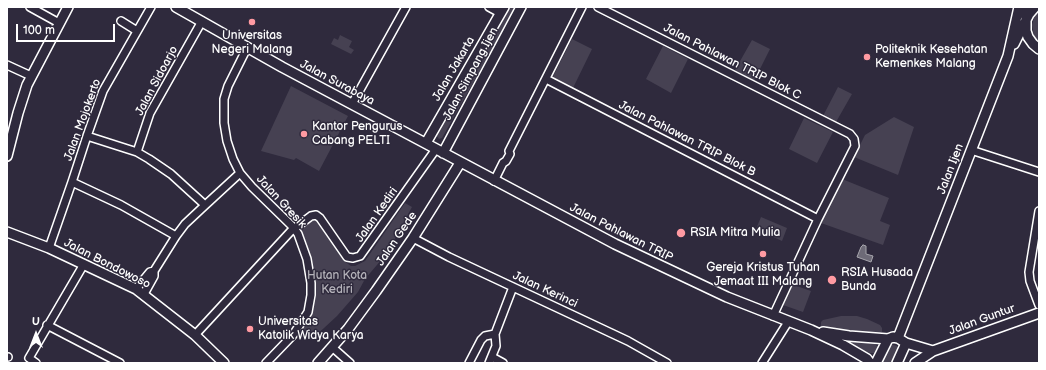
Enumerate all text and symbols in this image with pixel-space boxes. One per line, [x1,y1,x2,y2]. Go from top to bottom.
scale bar [18,16,117,42]
marker: Universitas Negeri Malang [247,17,257,27]
street label: Jalan Pahlawan TRIP Blok C [661,21,803,103]
text: 100 m [23,23,55,38]
street label: Jalan Simpang Ijen [440,25,502,123]
place label: Universitas Negeri Malang [212,29,292,57]
street label: Jalan Jakarta [430,34,478,104]
place label: Politeknik Kesehatan Kemenkes Malang [875,43,987,71]
street label: Jalan Sidoarjo [133,44,181,118]
marker: Politeknik Kesehatan Kemenkes Malang [862,52,872,62]
street label: Jalan Surabaya [297,57,377,109]
street label: Jalan Mojokerto [61,77,105,163]
street label: Jalan Pahlawan TRIP Blok B [616,98,758,180]
place label: Kantor Pengurus Cabang PELTI [312,120,402,148]
marker: Kantor Pengurus Cabang PELTI [299,129,309,139]
street label: Jalan Ijen [935,142,967,196]
street label: Jalan Gresik [253,173,309,231]
street label: Jalan Kediri [353,185,401,245]
street label: Jalan Pahlawan TRIP [567,201,675,265]
street label: Jalan Gede [374,209,420,269]
place label: RSIA Mitra Mulia [690,226,780,240]
marker: RSIA Mitra Mulia [675,227,687,239]
street label: Jalan Bondowoso [61,236,153,292]
marker: Gereja Kristus Tuhan Jemaat III Malang [758,249,768,259]
place label: Gereja Kristus Tuhan Jemaat III Malang [706,261,820,289]
place label: RSIA Husada Bunda [841,266,913,294]
park label: Hutan Kota Kediri [307,269,367,297]
street label: Jalan Kerinci [510,269,580,311]
marker: RSIA Husada Bunda [826,274,838,286]
street label: Jalan Guntur [947,301,1017,339]
north arrow [16,314,56,354]
text: U [32,315,40,328]
place label: Universitas Katolik Widya Karya [258,315,364,343]
marker: Universitas Katolik Widya Karya [245,324,255,334]

